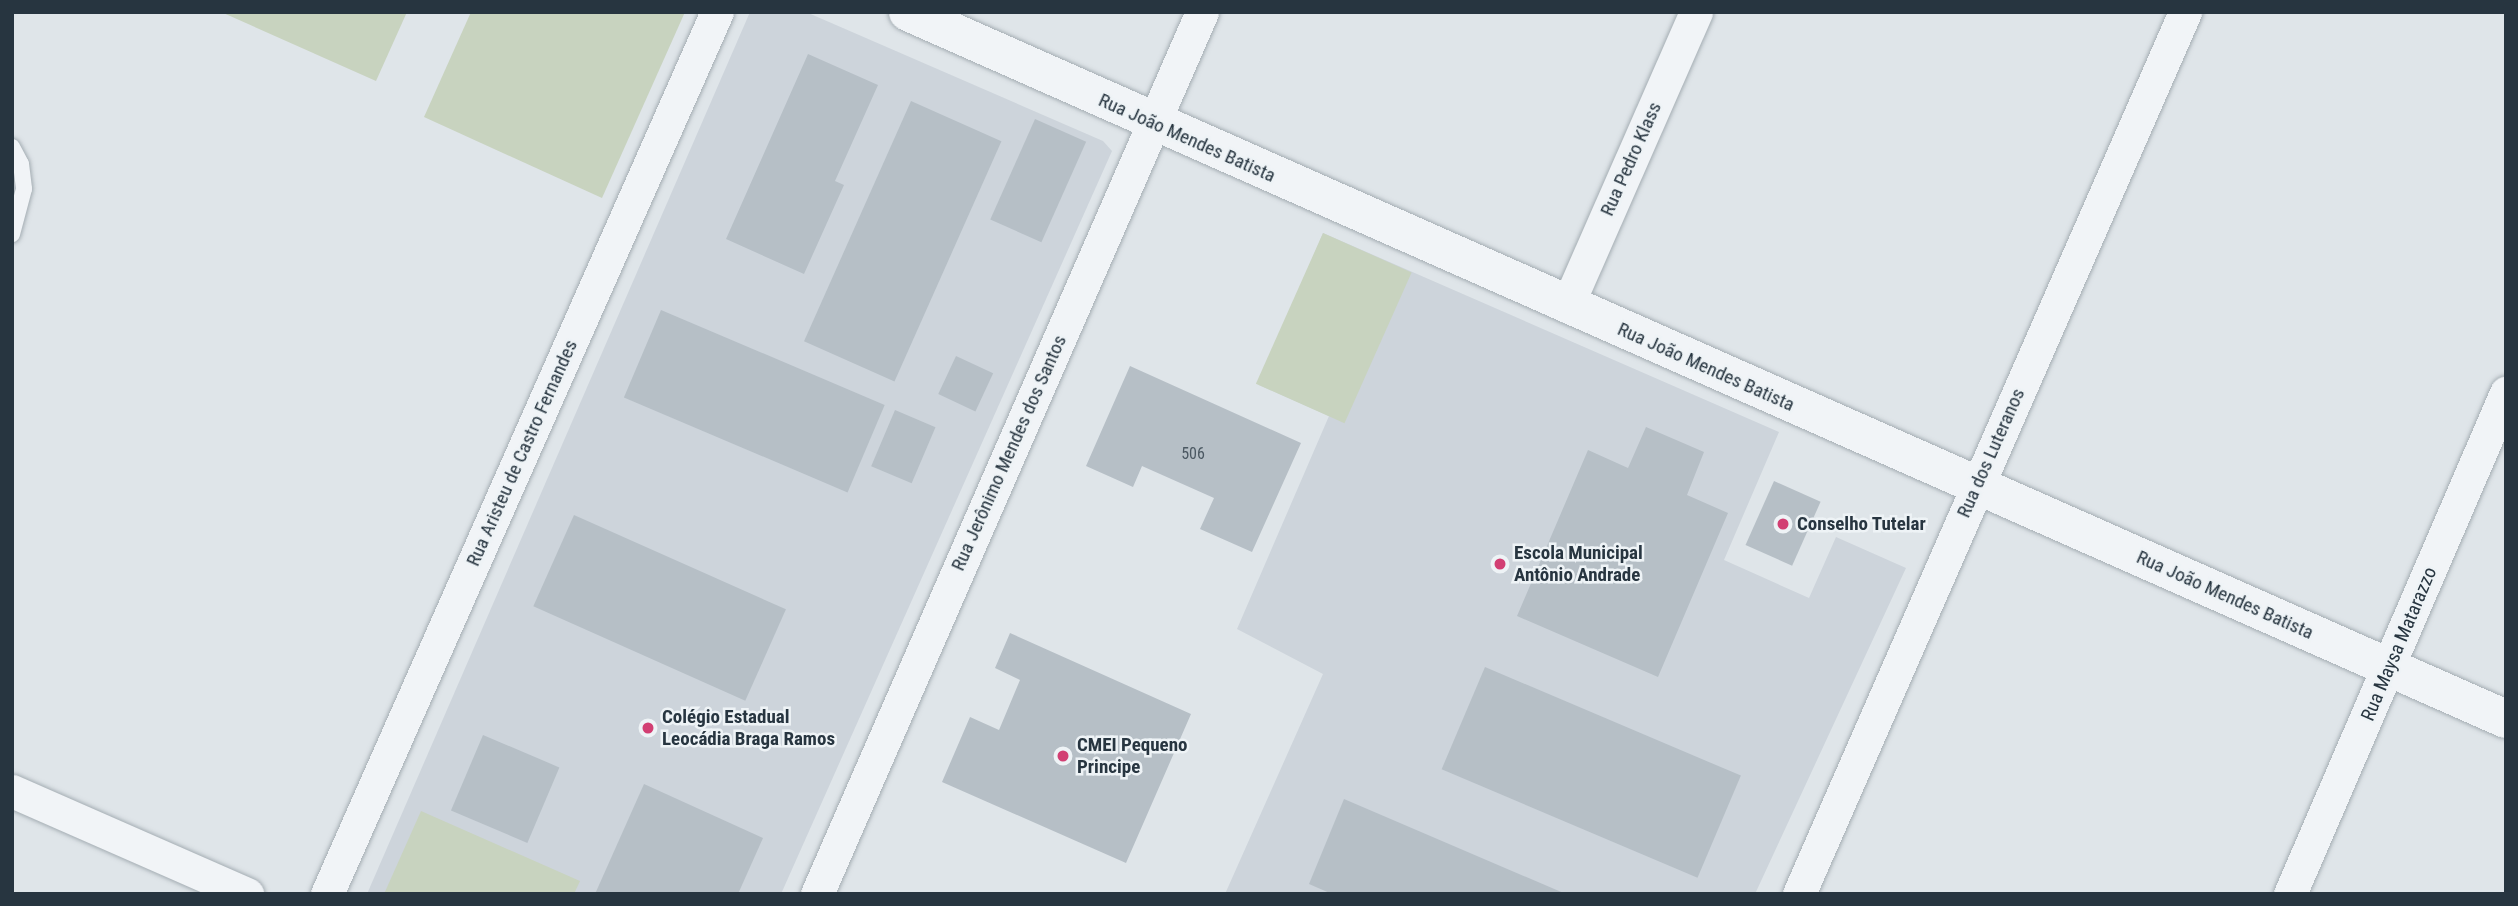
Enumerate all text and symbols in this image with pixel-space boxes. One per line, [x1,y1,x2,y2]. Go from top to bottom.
street label: Rua João Mendes Batista [1095,89,1279,187]
street label: Rua Pedro Klass [1596,99,1666,219]
street label: Rua João Mendes Batista [1614,318,1798,416]
street label: Rua Jerônimo Mendes dos Santos [947,332,1071,574]
street label: Rua Aristeu de Castro Fernandes [462,336,582,570]
street label: Rua dos Luteranos [1952,385,2030,521]
house number: 506 [1181,444,1205,464]
place label: Conselho Tutelar [1797,513,1926,535]
marker: Conselho Tutelar [1775,516,1791,532]
place label: Escola Municipal Antônio Andrade [1514,542,1643,586]
street label: Rua João Mendes Batista [2133,546,2317,644]
marker: Escola Municipal Antônio Andrade [1492,556,1508,572]
street label: Rua Maysa Matarazzo [2356,564,2442,724]
place label: Colégio Estadual Leocádia Braga Ramos [662,706,835,750]
marker: Colégio Estadual Leocádia Braga Ramos [640,720,656,736]
place label: CMEI Pequeno Principe [1077,734,1188,778]
marker: CMEI Pequeno Principe [1055,748,1071,764]

